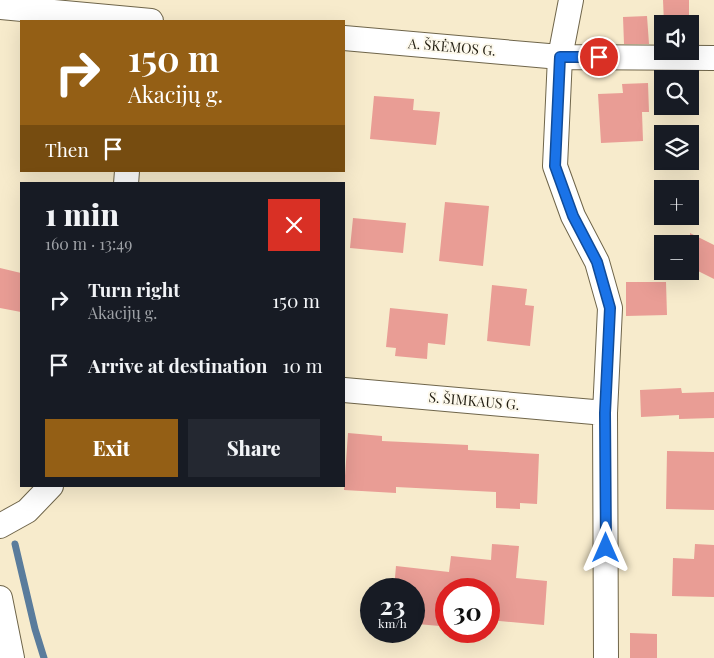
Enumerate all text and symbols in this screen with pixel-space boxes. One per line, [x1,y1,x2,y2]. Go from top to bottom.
map controls [654,15,699,280]
button: sound [654,15,699,60]
street label: A. ŠKĖMOS G. [406,33,497,60]
text: 150 m [128,34,219,81]
pin [578,36,620,78]
icon: right [45,40,110,105]
icon: arrive [585,43,613,71]
button: search [654,70,699,115]
text: Akacijų g. [128,79,223,109]
button: layers [654,125,699,170]
icon: arrive [99,135,127,163]
text: Then [45,136,89,162]
button: + [654,180,699,225]
text: 1 min [45,194,119,234]
button: close [268,199,320,251]
text: 160 m · 13:49 [45,233,132,254]
button: − [654,235,699,280]
text: Turn right [88,276,180,302]
icon: right [45,286,73,314]
text: 150 m [272,287,320,313]
text: Akacijų g. [88,302,157,323]
icon: arrive [45,351,73,379]
text: Arrive at destination [88,352,268,378]
text: 10 m [283,352,323,378]
street label: S. ŠIMKAUS G. [428,387,520,414]
button: Exit [45,419,178,477]
button: Share [188,419,320,477]
position arrow [579,521,631,573]
speed limit sign: 30 [435,578,500,643]
text: 23 [380,588,405,621]
text: km/h [378,615,407,631]

